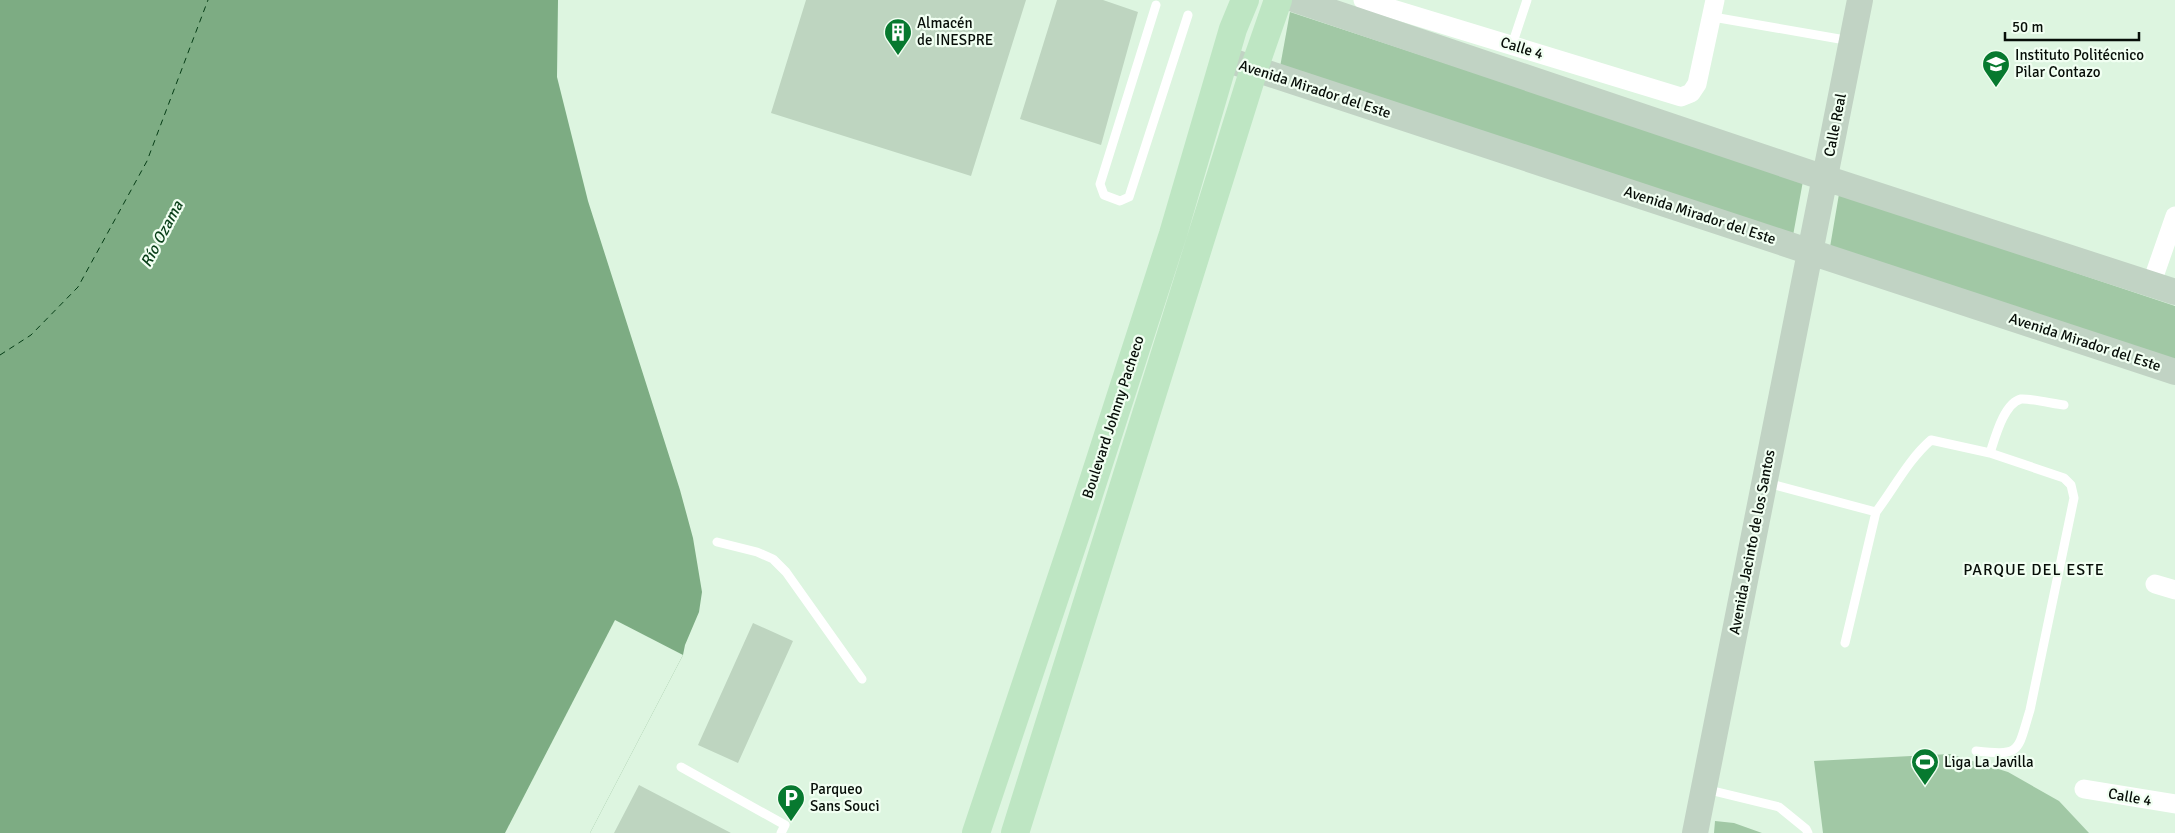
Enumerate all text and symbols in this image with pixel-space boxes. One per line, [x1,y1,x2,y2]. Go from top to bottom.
scale bar [2005,10,2139,42]
place label: Almacén de INESPRE [917,14,993,49]
building icon: Almacén de INESPRE [883,17,913,56]
text: 50 m [2012,18,2043,36]
street label: Calle 4 [1498,33,1546,63]
place label: Instituto Politécnico Pilar Contazo [2015,46,2144,81]
school or university icon: Instituto Politécnico Pilar Contazo [1981,49,2011,88]
street label: Avenida Mirador del Este [1237,56,1393,122]
street label: Calle Real [1820,92,1850,158]
street label: Avenida Mirador del Este [1622,182,1778,248]
water label: Río Ozama [136,197,188,271]
street label: Avenida Mirador del Este [2007,309,2163,375]
street label: Boulevard Johnny Pacheco [1078,333,1148,501]
street label: Avenida Jacinto de los Santos [1725,448,1779,636]
district label: PARQUE DEL ESTE [1963,560,2105,580]
sports icon: Liga La Javilla [1910,747,1940,786]
place label: Liga La Javilla [1944,753,2034,771]
place label: Parqueo Sans Souci [810,780,880,815]
parking icon: Parqueo Sans Souci [776,783,806,822]
street label: Calle 4 [2107,784,2153,810]

